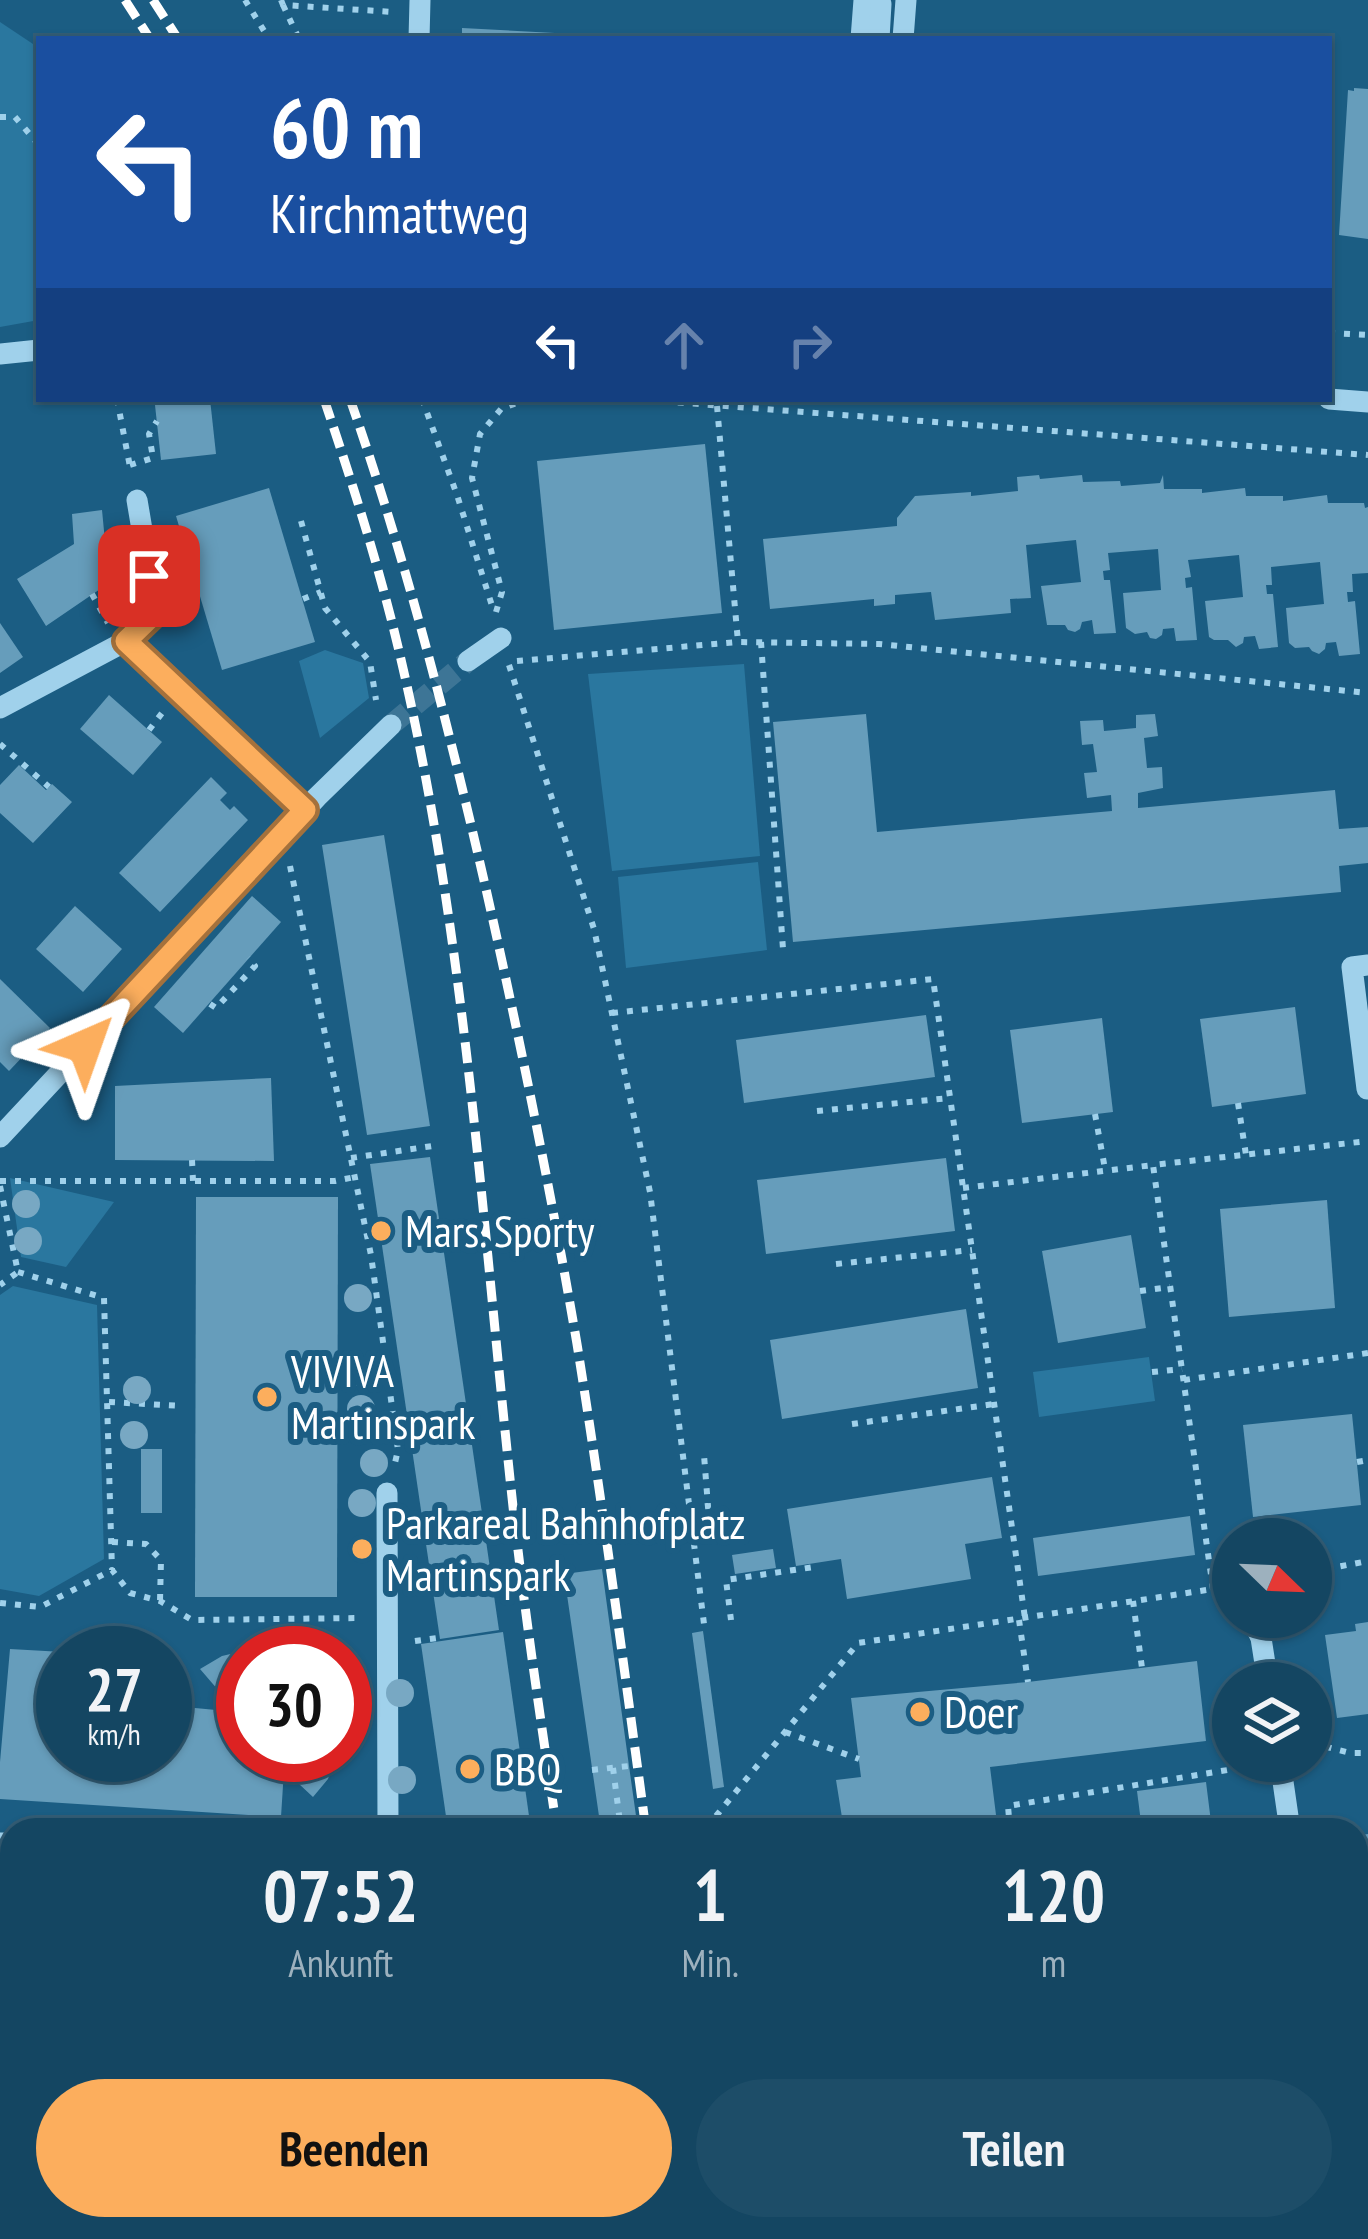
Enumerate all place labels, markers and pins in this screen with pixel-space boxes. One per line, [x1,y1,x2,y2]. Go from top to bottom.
pin [98,525,200,627]
place label: Mars. Sporty [405,1201,595,1259]
marker: Mars. Sporty [368,1218,394,1244]
place label: VIVIVA Martinspark [290,1341,476,1451]
marker: VIVIVA Martinspark [254,1384,280,1410]
place label: Parkareal Bahnhofplatz Martinspark [386,1493,746,1603]
marker: Parkareal Bahnhofplatz Martinspark [349,1536,375,1562]
place label: Doer [944,1682,1019,1740]
marker: Doer [907,1699,933,1725]
place label: BBQ [494,1739,562,1797]
marker: BBQ [457,1756,483,1782]

